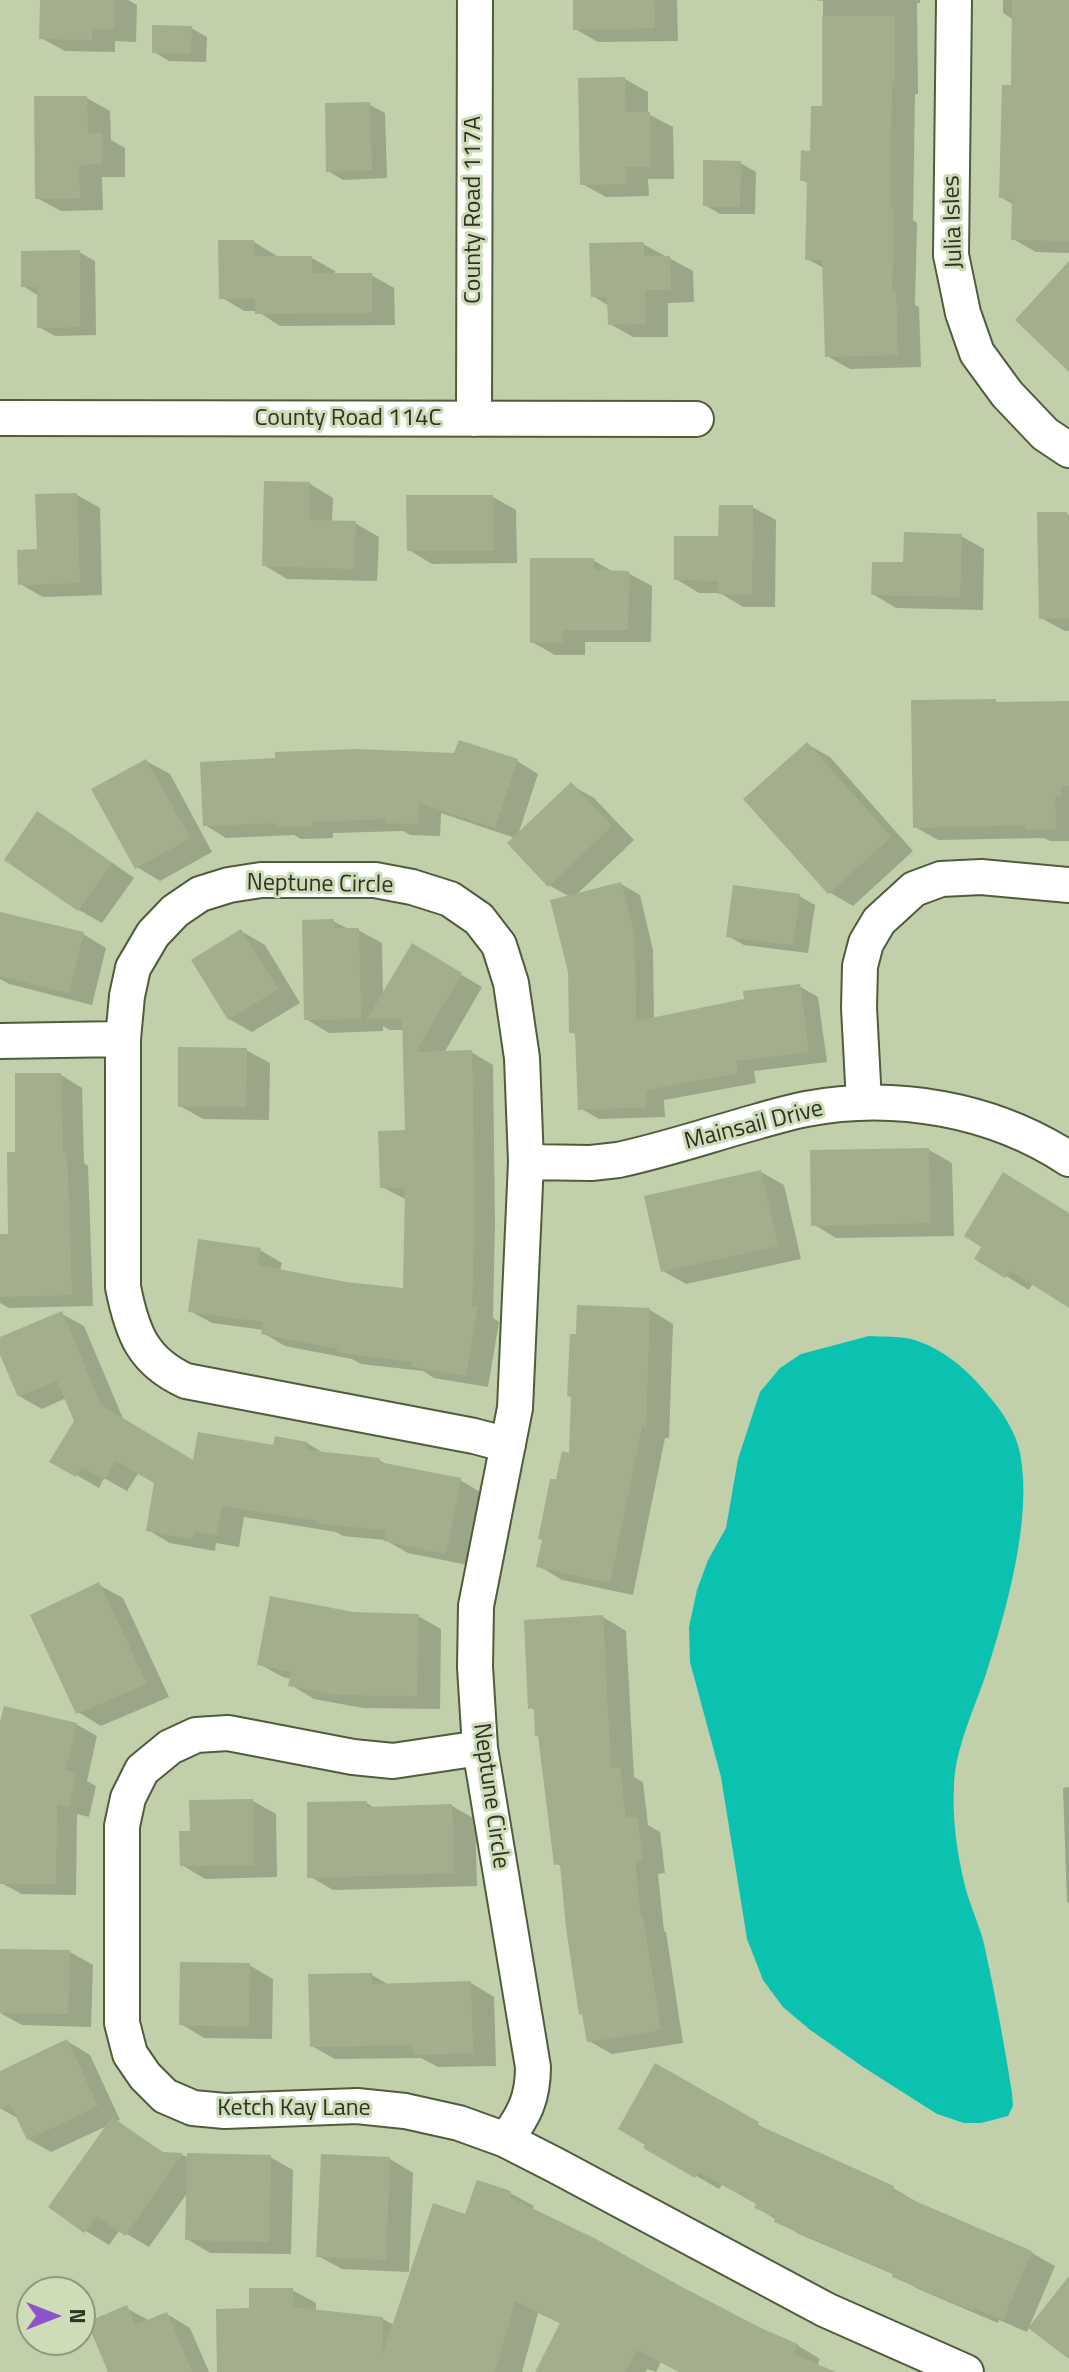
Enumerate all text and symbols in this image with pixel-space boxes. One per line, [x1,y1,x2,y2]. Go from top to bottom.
street label: County Road 117A [460,116,488,304]
street label: Julia Isles [938,175,970,269]
street label: County Road 114C [255,405,441,433]
street label: Neptune Circle [246,869,394,901]
street label: Mainsail Drive [682,1095,826,1157]
street label: Neptune Circle [466,1721,514,1871]
street label: Ketch Kay Lane [217,2095,371,2123]
north arrow [16,2276,96,2356]
text: N [61,2308,95,2324]

